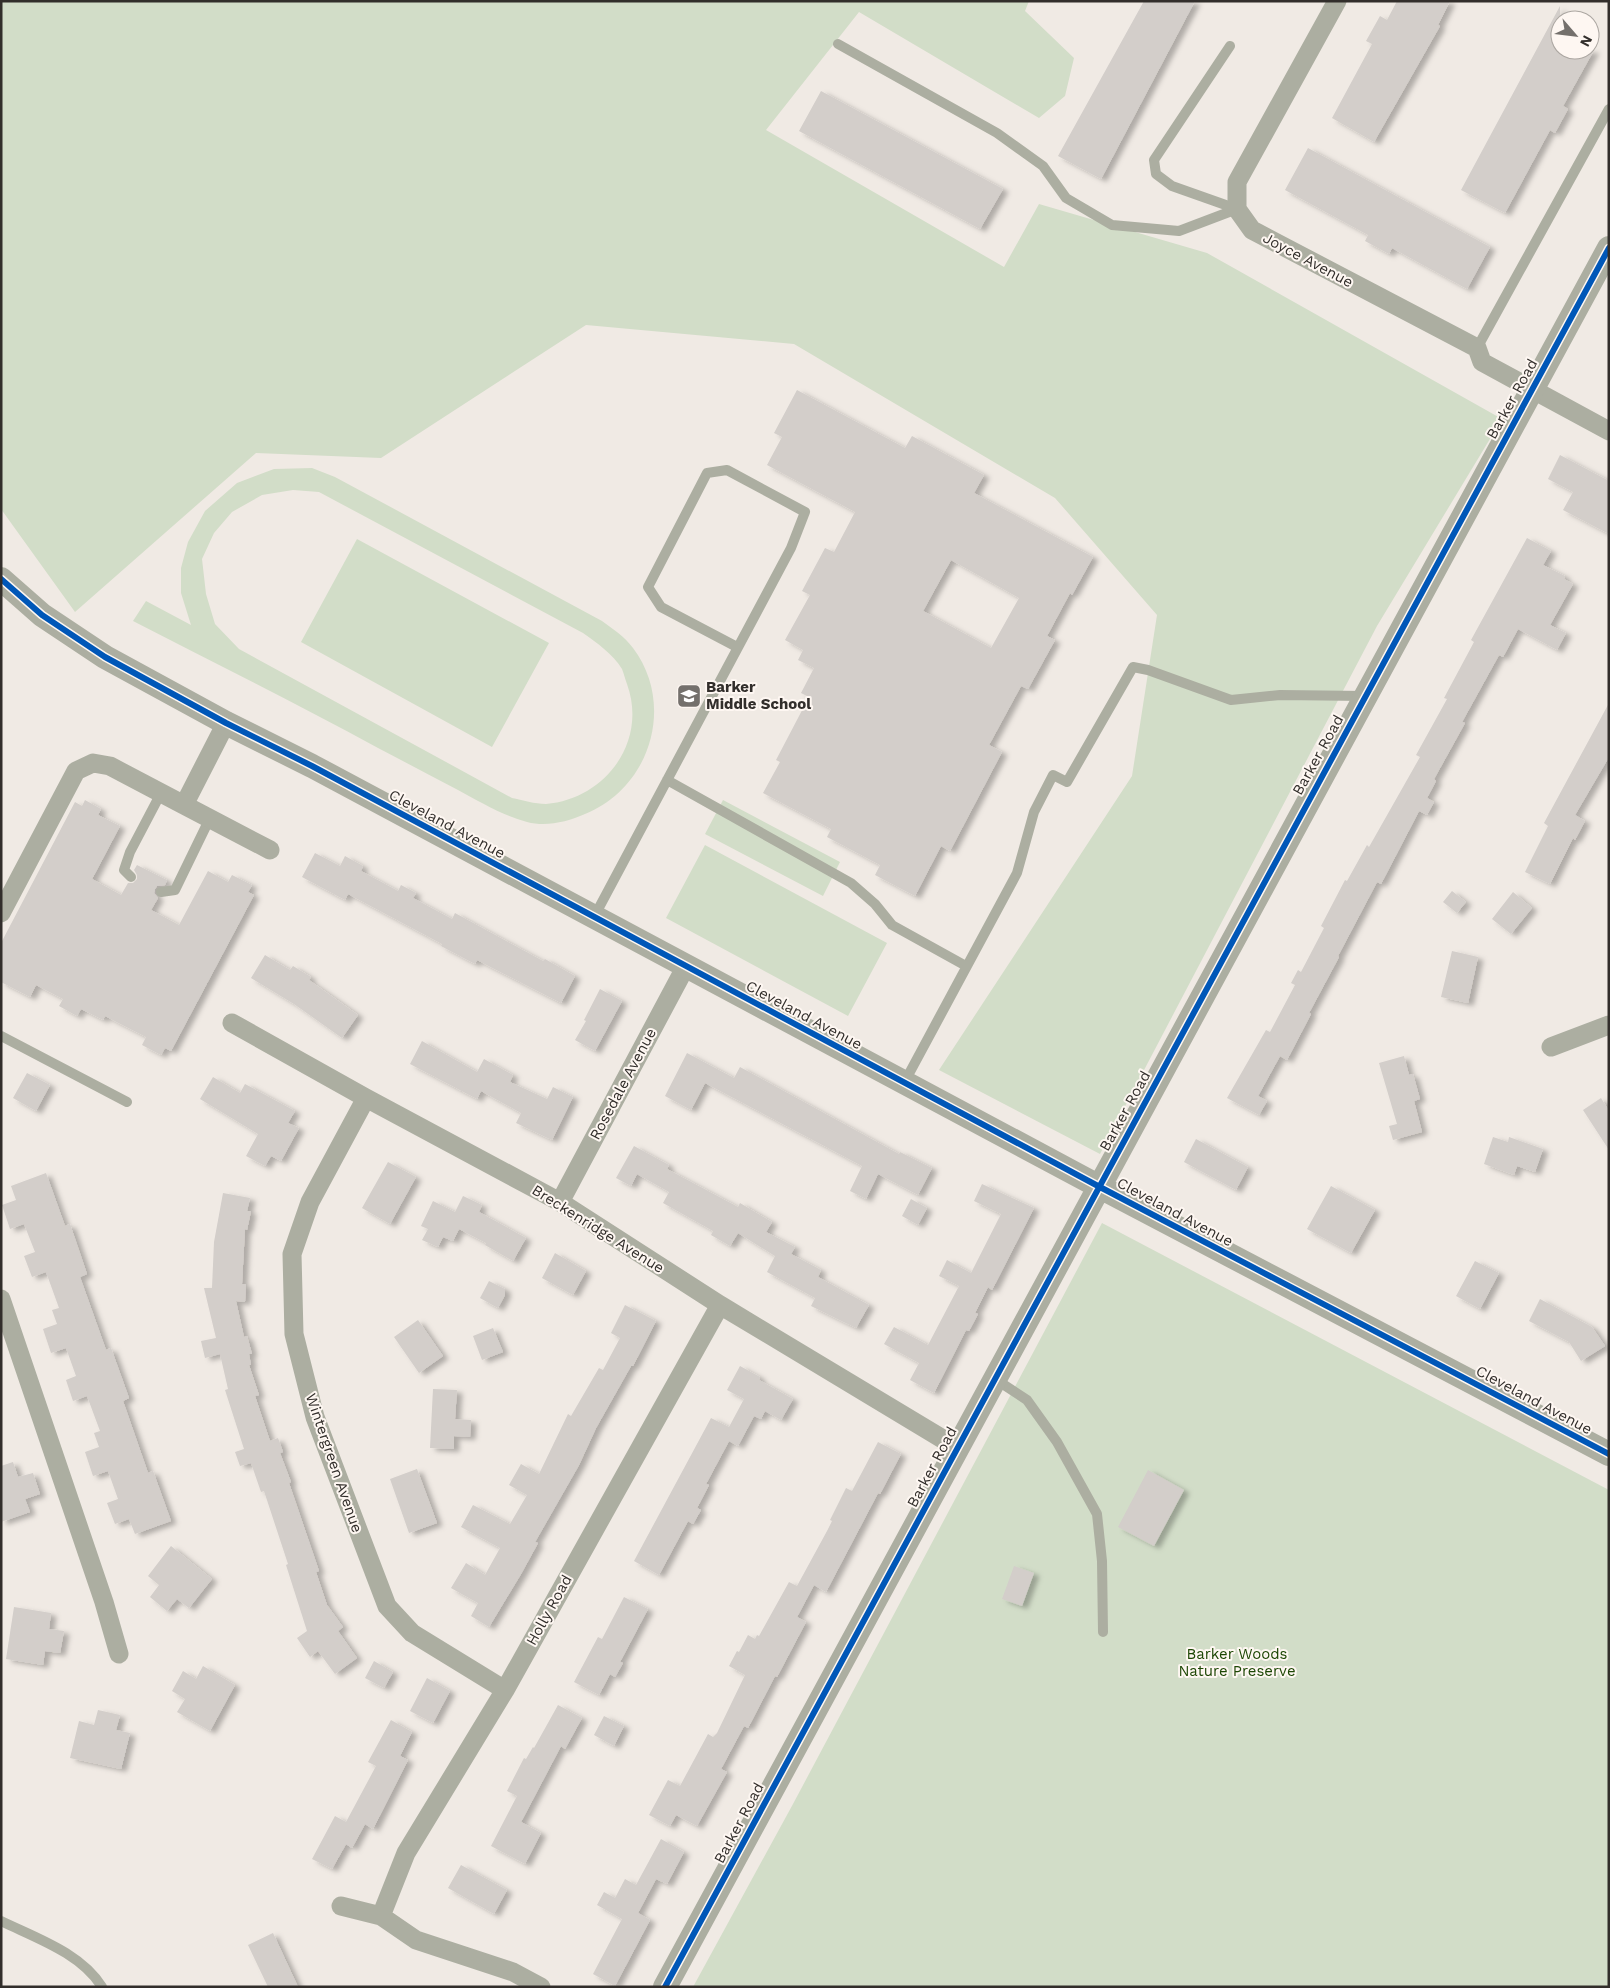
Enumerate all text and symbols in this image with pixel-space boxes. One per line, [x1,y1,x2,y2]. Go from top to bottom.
north arrow [1550,10,1600,60]
text: N [1577,33,1596,49]
street label: Joyce Avenue [1260,229,1356,291]
street label: Barker Road [1483,356,1541,442]
place label: Barker Middle School [706,678,811,713]
school or university icon: Barker Middle School [676,683,702,709]
street label: Barker Road [1289,712,1347,798]
street label: Cleveland Avenue [386,786,508,862]
street label: Cleveland Avenue [743,977,865,1053]
street label: Rosedale Avenue [586,1025,660,1143]
street label: Barker Road [1096,1068,1154,1154]
street label: Cleveland Avenue [1114,1174,1236,1250]
street label: Breckenridge Avenue [529,1181,667,1277]
street label: Cleveland Avenue [1473,1362,1595,1438]
street label: Wintergreen Avenue [302,1391,366,1535]
street label: Barker Road [903,1424,961,1510]
street label: Holly Road [522,1572,576,1648]
park label: Barker Woods Nature Preserve [1178,1645,1296,1680]
street label: Barker Road [710,1780,768,1866]

